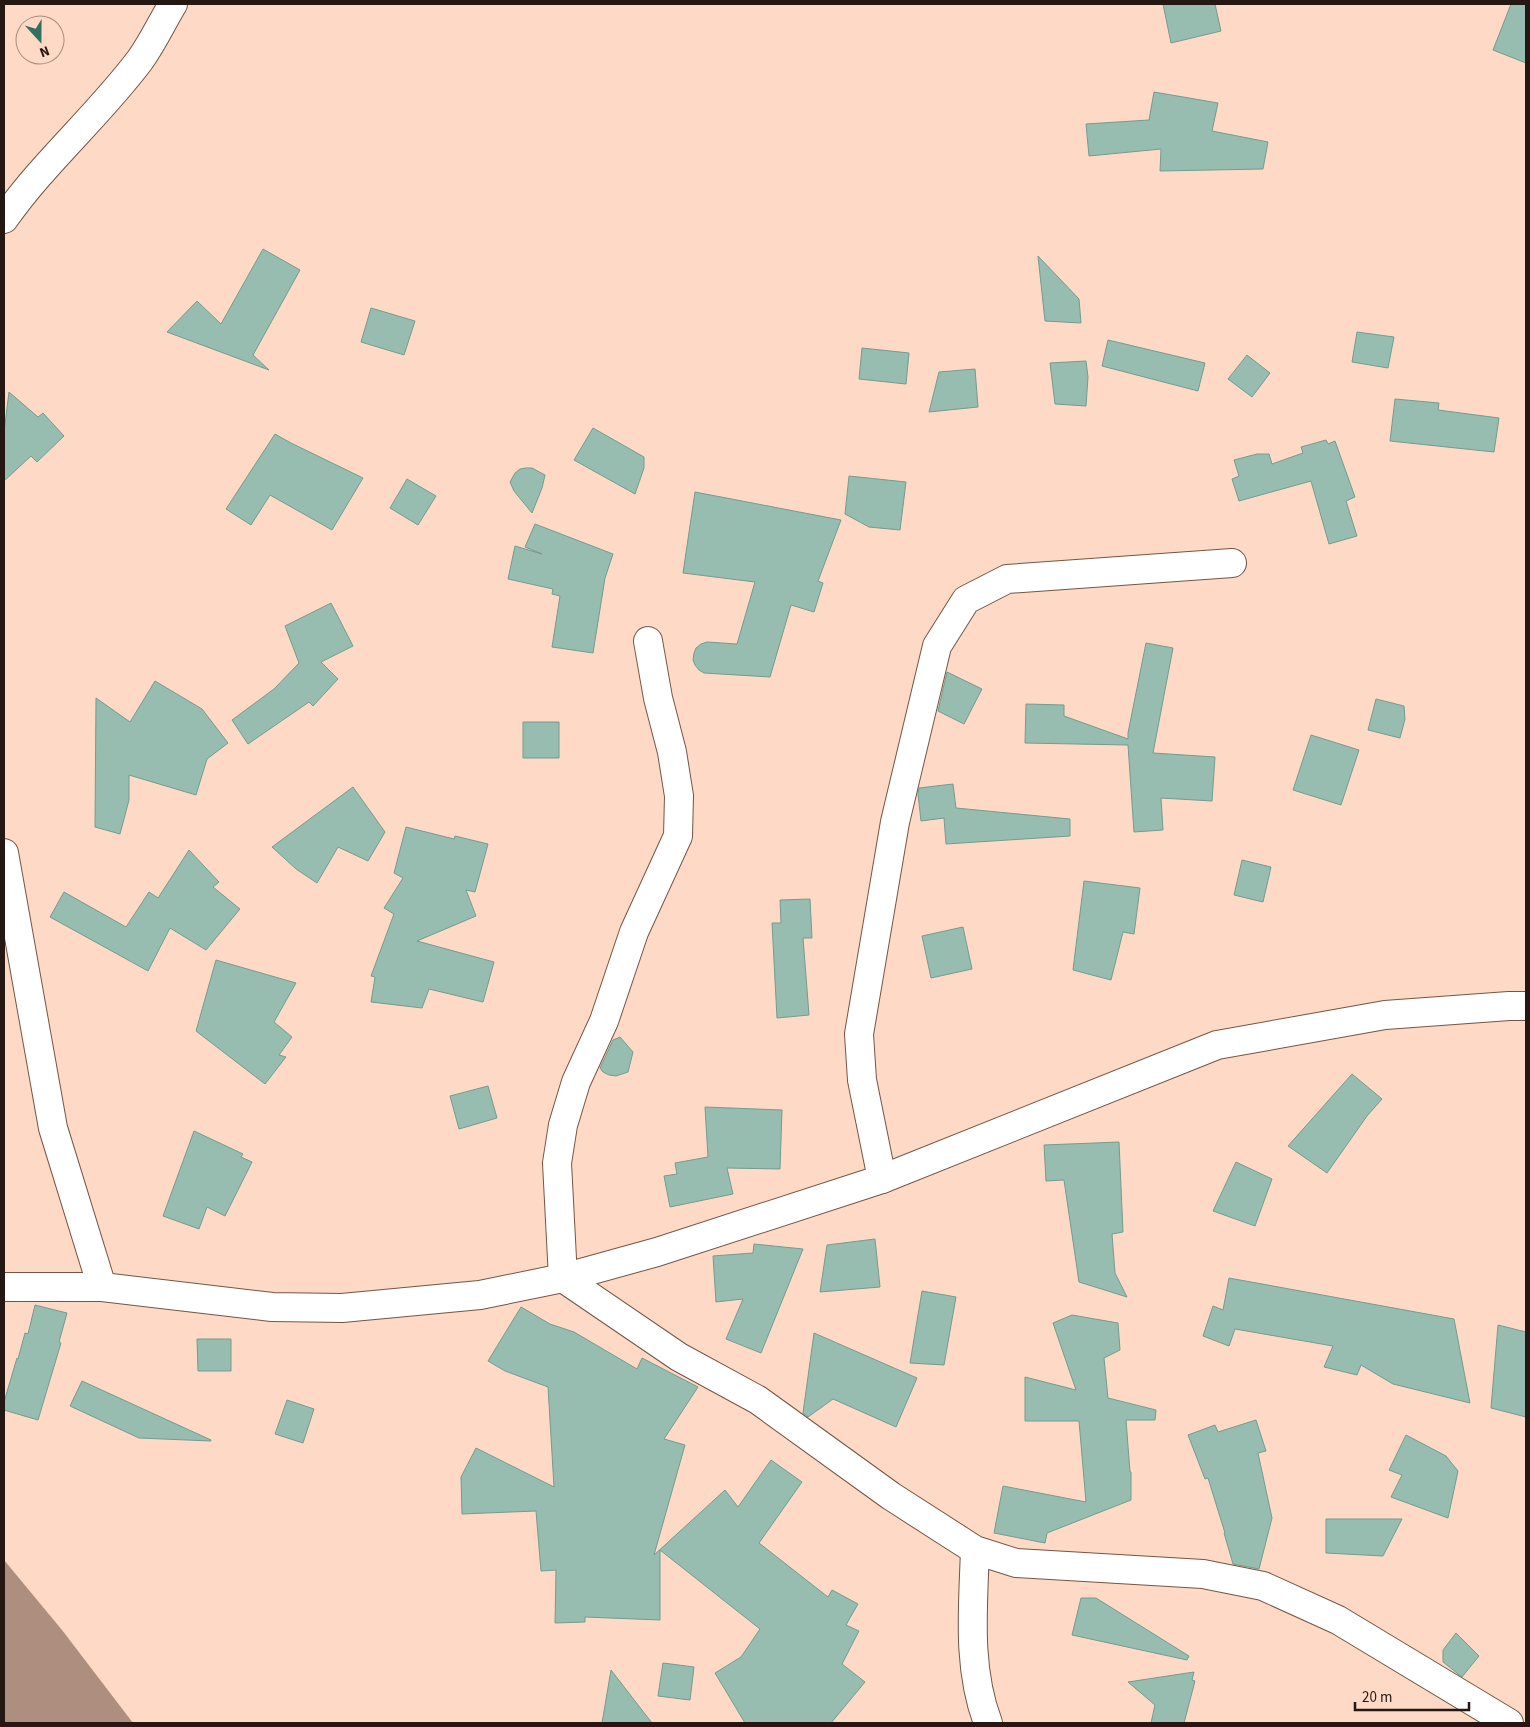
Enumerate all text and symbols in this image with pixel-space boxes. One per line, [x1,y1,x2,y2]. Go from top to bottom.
north arrow [15,15,65,65]
text: N [36,40,52,62]
scale bar [1355,1680,1469,1712]
text: 20 m [1362,1687,1392,1708]

